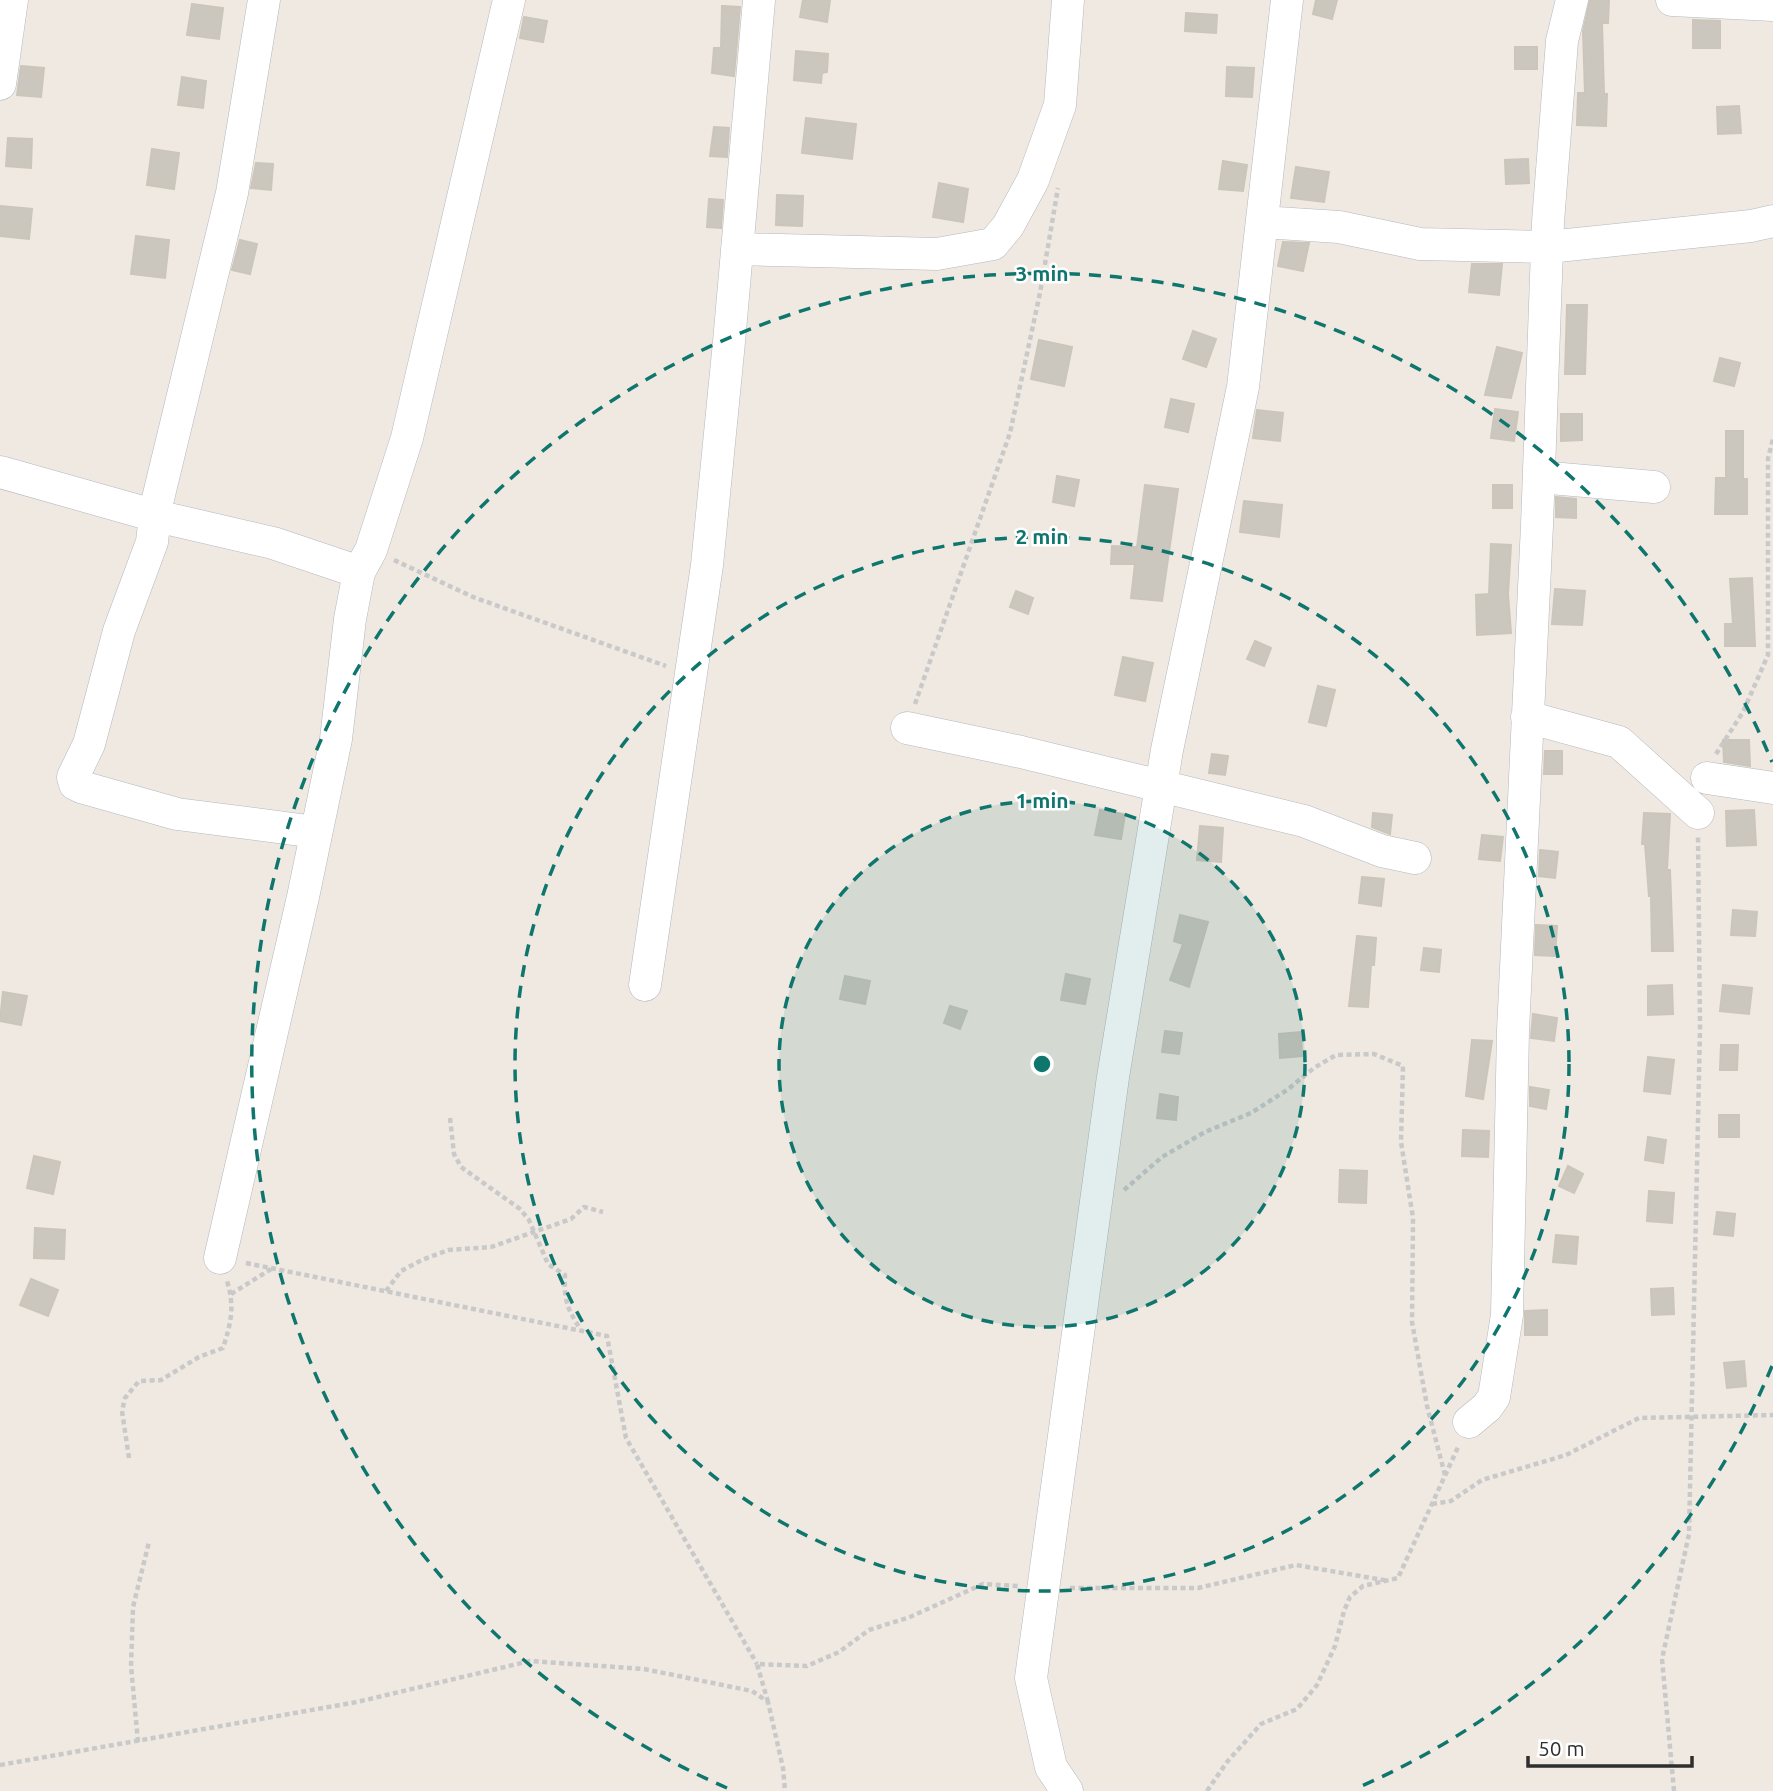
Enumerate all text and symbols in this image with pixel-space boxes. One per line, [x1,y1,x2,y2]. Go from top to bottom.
text: 3 min [1015,261,1069,285]
text: 2 min [1015,524,1069,548]
text: 1 min [1015,788,1069,812]
centre of rings [1030,1052,1054,1076]
scale bar [1528,1724,1692,1768]
text: 50 m [1538,1736,1585,1760]

